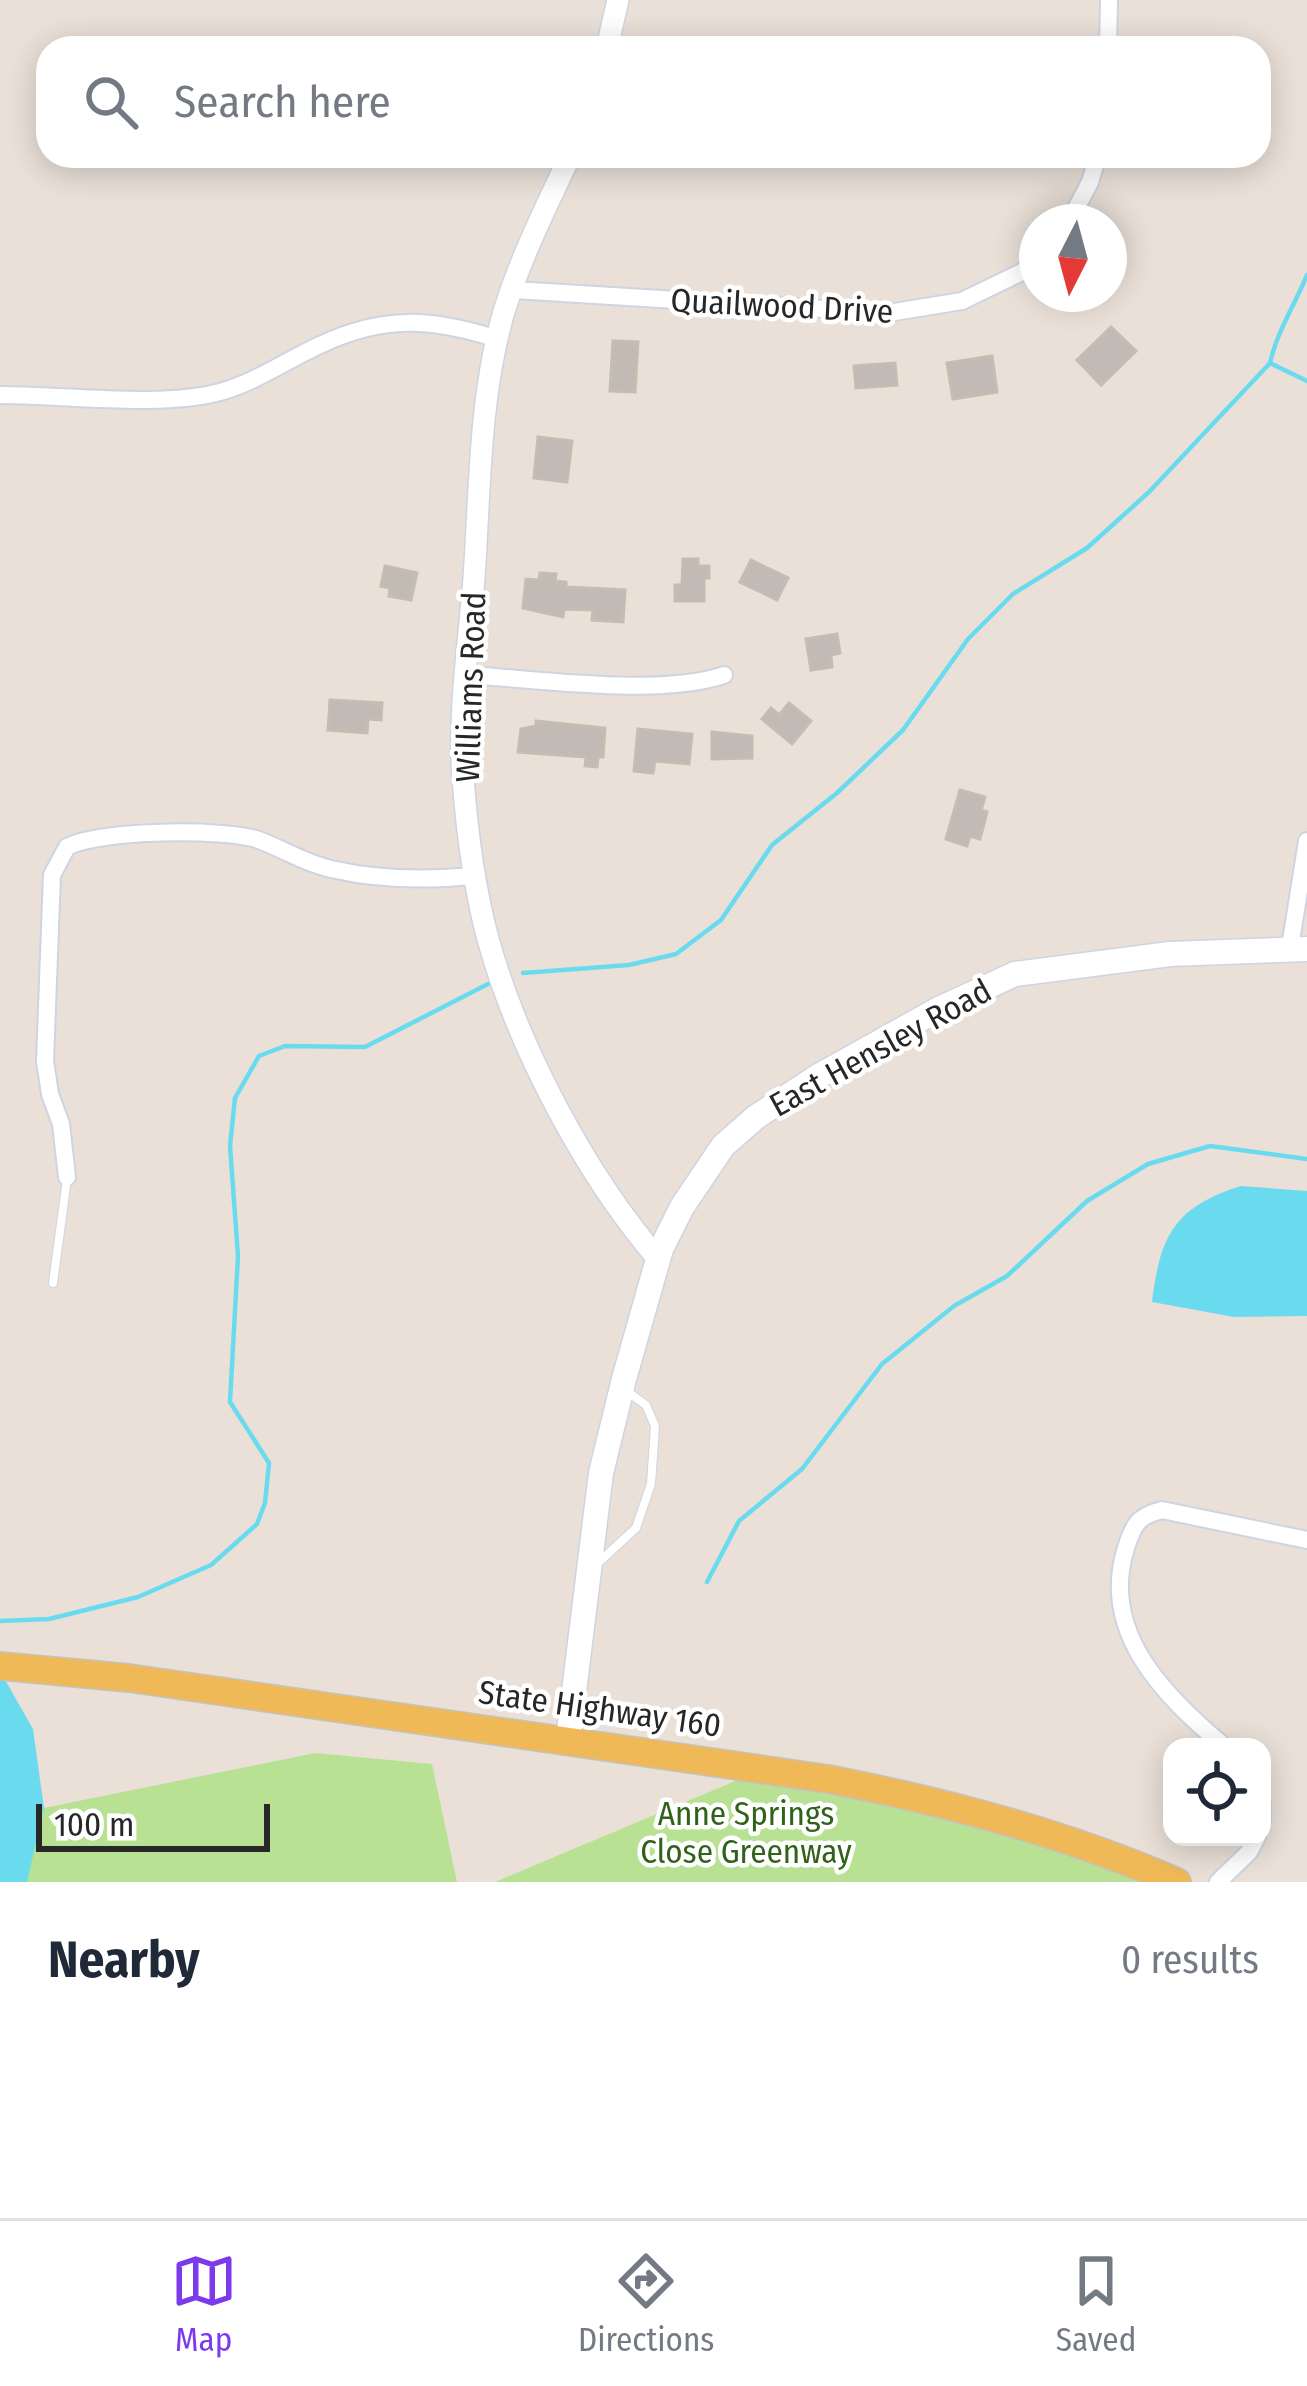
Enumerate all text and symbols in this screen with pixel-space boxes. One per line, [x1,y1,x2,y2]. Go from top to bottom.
search box [36,36,1271,168]
icon: search [78,69,144,135]
text: Search here [174,75,391,129]
north arrow [1019,204,1127,312]
street label: Quailwood Drive [670,280,894,332]
street label: Williams Road [448,591,494,783]
street label: East Hensley Road [763,970,998,1125]
street label: State Highway 160 [476,1672,724,1746]
map controls [1163,1738,1271,1846]
button: locate [1163,1738,1271,1846]
park label: Anne Springs Close Greenway [640,1794,852,1872]
scale bar [36,1798,270,1851]
text: 100 m [54,1805,134,1845]
text: Nearby [48,1929,200,1991]
text: 0 results [1121,1937,1259,1983]
tab: Map [171,2248,237,2360]
tab: Directions [578,2248,714,2360]
tab: Saved [1056,2248,1136,2360]

